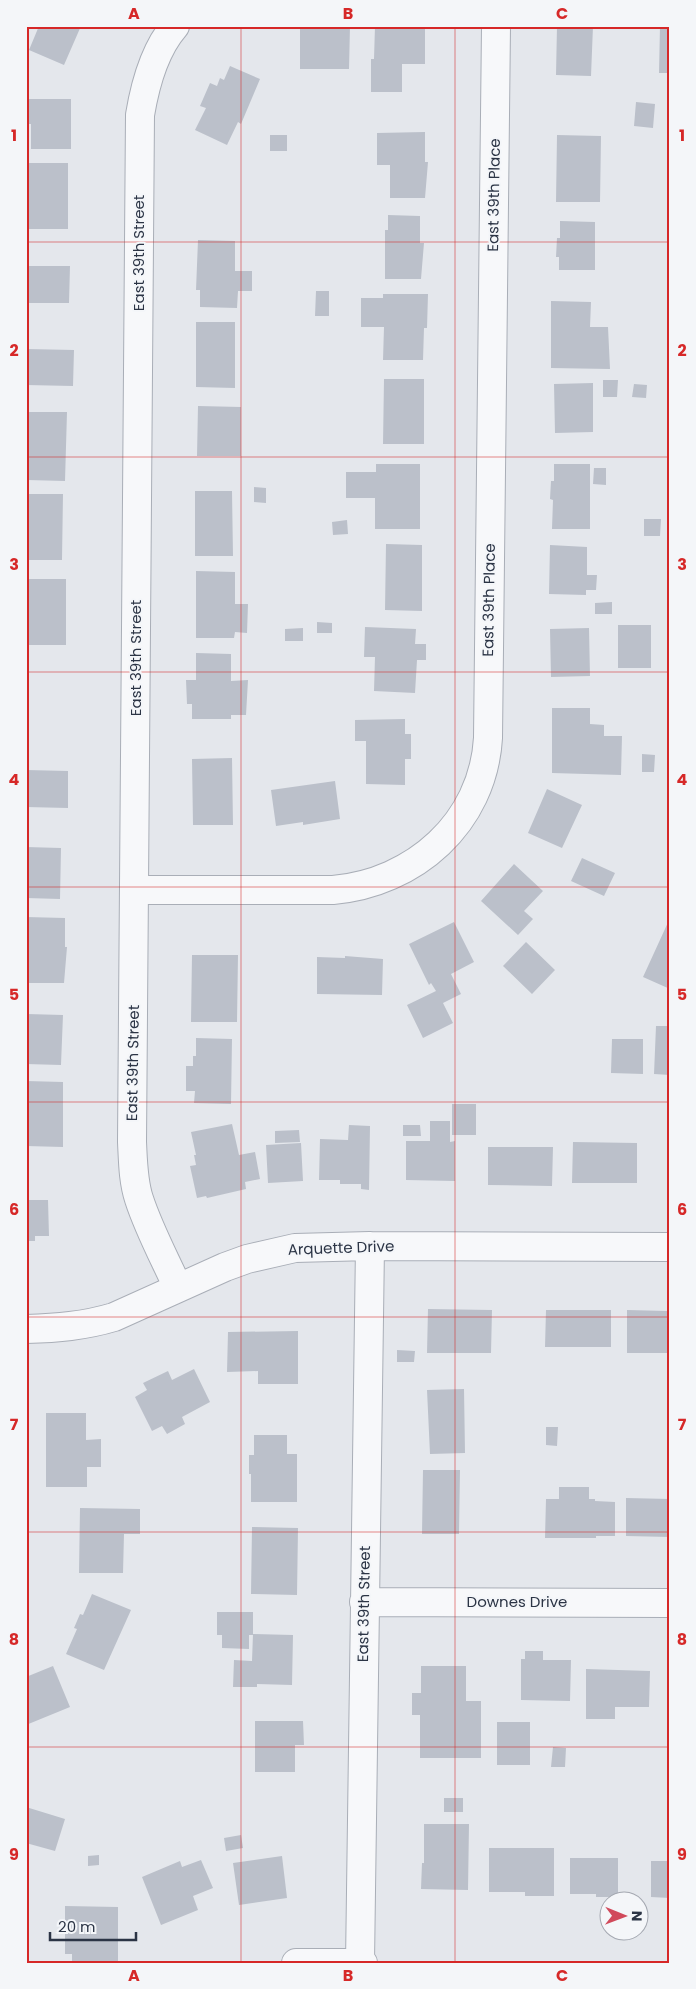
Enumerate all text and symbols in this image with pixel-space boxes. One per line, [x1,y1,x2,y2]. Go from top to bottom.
text: A [128,2,140,25]
text: B [343,2,353,25]
text: C [556,2,568,25]
text: 1 [11,124,17,147]
text: 1 [679,124,685,147]
street label: East 39th Place [482,138,505,252]
street label: East 39th Street [128,195,149,311]
text: 2 [9,339,19,362]
text: 2 [677,339,687,362]
street label: East 39th Place [477,543,500,657]
text: 3 [9,553,19,576]
text: 3 [677,553,687,576]
street label: East 39th Street [125,600,146,716]
text: 4 [9,768,20,791]
text: 4 [677,768,688,791]
text: 5 [9,983,19,1006]
text: 5 [677,983,687,1006]
street label: East 39th Street [121,1005,144,1121]
text: 6 [9,1198,19,1221]
text: 6 [677,1198,687,1221]
street label: Arquette Drive [287,1235,395,1260]
text: 7 [10,1413,19,1436]
text: 7 [678,1413,687,1436]
street label: East 39th Street [352,1546,375,1662]
street label: Downes Drive [467,1591,567,1612]
text: 8 [9,1628,19,1651]
text: 8 [677,1628,687,1651]
text: 9 [9,1843,19,1866]
text: 9 [677,1843,687,1866]
north arrow [598,1892,648,1942]
scale bar [50,1909,136,1941]
text: N [627,1911,647,1922]
text: 20 m [58,1916,96,1937]
text: A [128,1964,140,1987]
text: B [343,1964,353,1987]
text: C [556,1964,568,1987]

